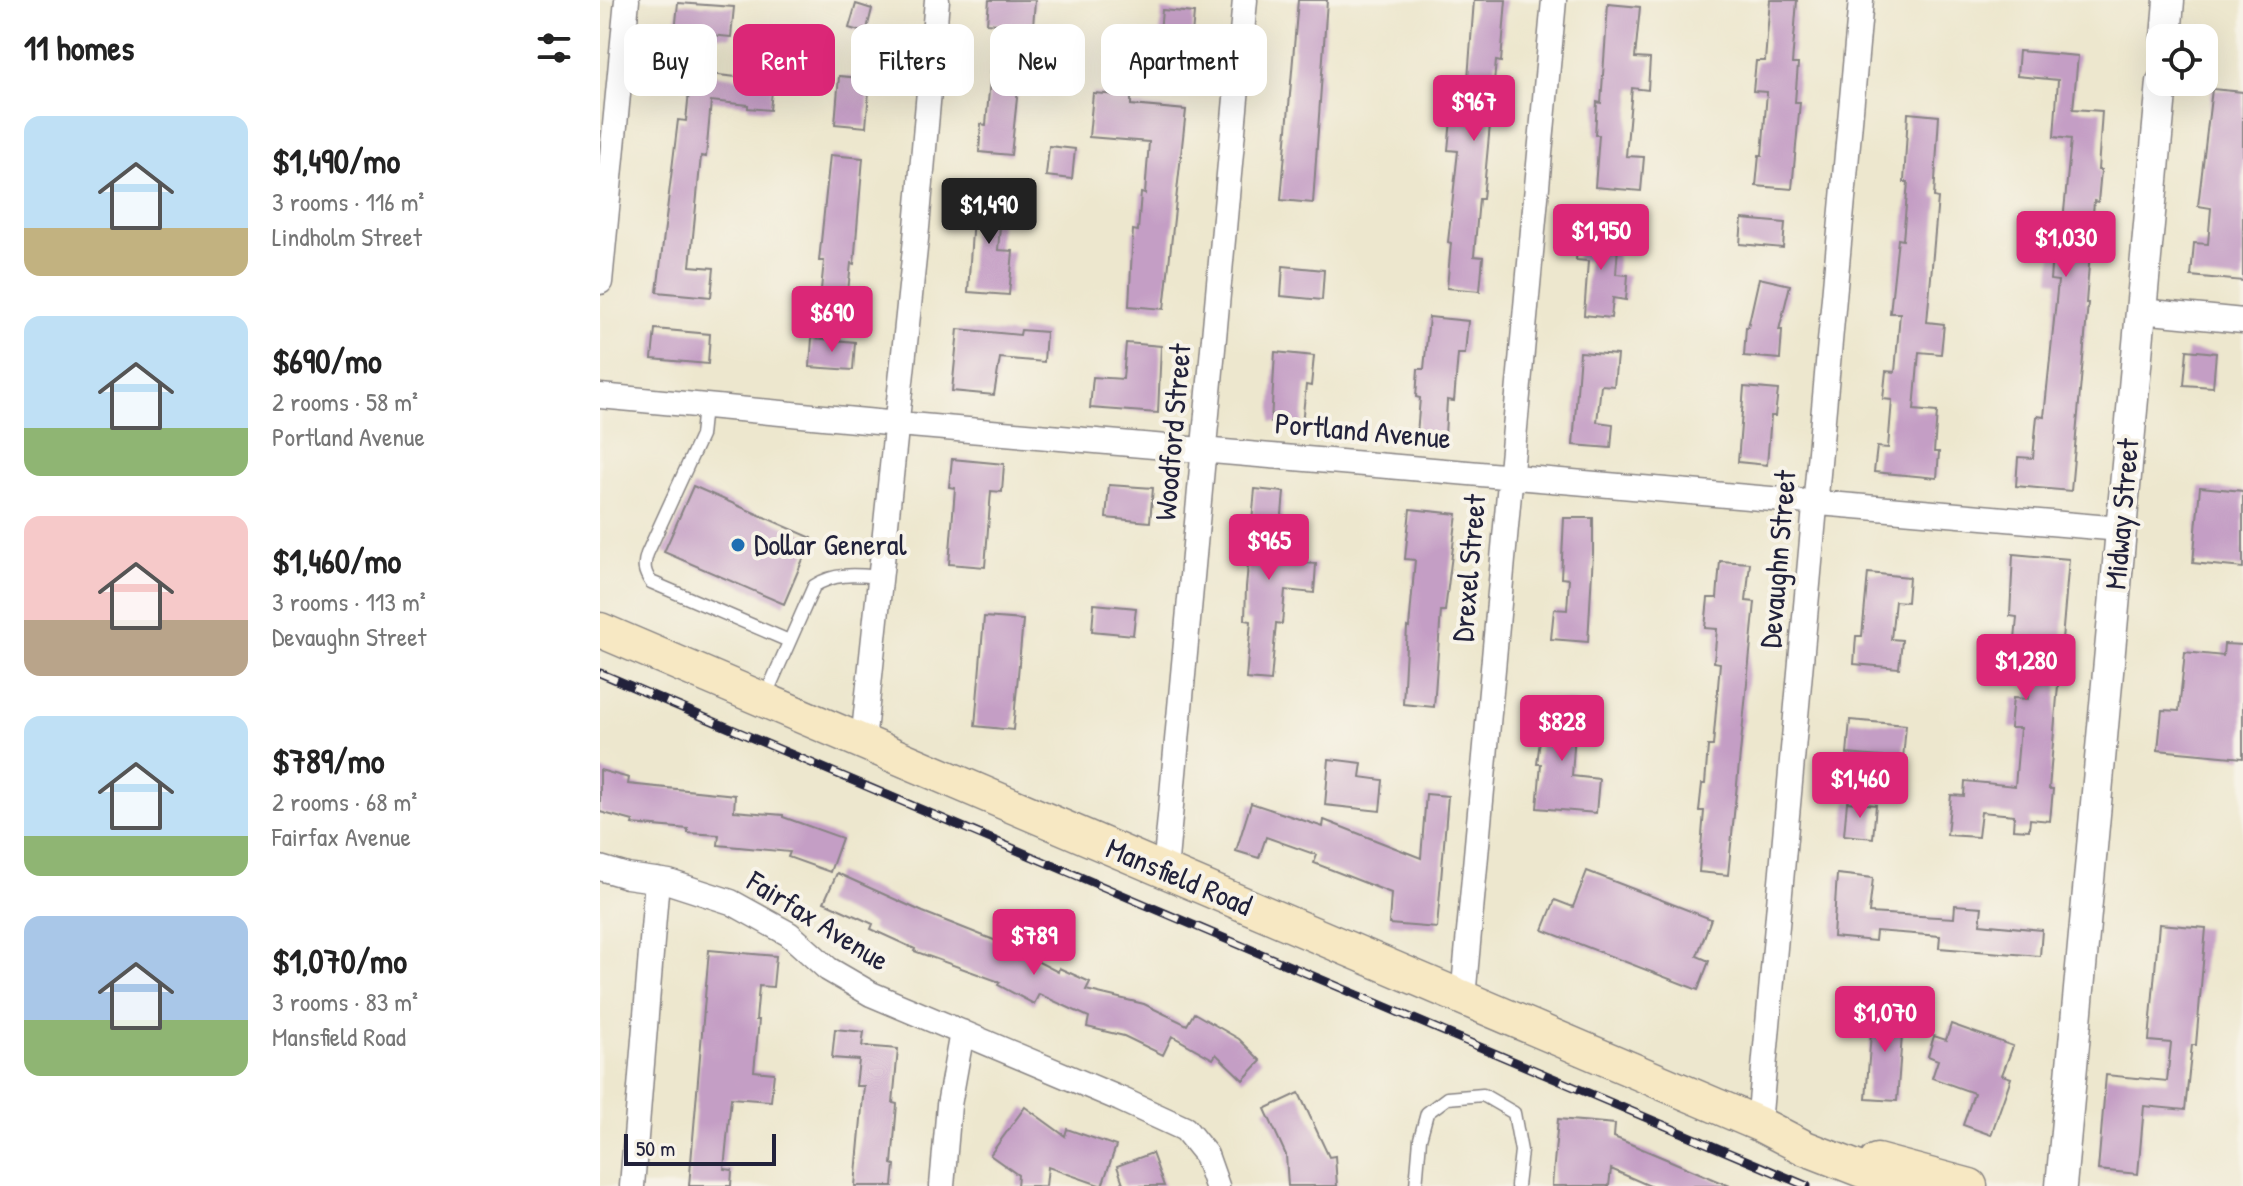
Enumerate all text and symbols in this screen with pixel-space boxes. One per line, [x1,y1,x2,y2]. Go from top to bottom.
chip: Buy [624,24,717,96]
chip: Rent [733,24,835,96]
chip: Filters [851,24,974,96]
chip: New [990,24,1085,96]
chip: Apartment [1101,24,1267,96]
map controls [2146,24,2218,96]
button: locate [2146,24,2218,96]
text: 11 homes [24,25,134,71]
icon: filters [532,26,576,70]
pin: $967 [1427,75,1521,143]
text: $967 [1451,83,1497,118]
text: $1,490/mo [272,138,400,184]
icon: home [88,148,184,244]
pin: $1,490 [924,178,1054,246]
text: 3 rooms · 116 m² [272,184,424,219]
text: $1,490 [960,186,1018,221]
pin: $1,950 [1536,204,1666,272]
pin: $1,030 [2001,211,2131,279]
text: $1,950 [1571,212,1631,247]
text: Lindholm Street [272,219,422,254]
text: $1,030 [2035,219,2097,254]
pin: $690 [785,286,879,354]
text: $690 [810,294,854,329]
text: $690/mo [272,338,382,384]
street label: Woodford Street [1144,341,1200,522]
icon: home [88,348,184,444]
text: 2 rooms · 58 m² [272,384,418,419]
street label: Portland Avenue [1273,402,1453,458]
text: Portland Avenue [272,419,425,454]
street label: Midway Street [2094,436,2148,591]
street label: Devaughn Street [1749,468,1805,649]
street label: Drexel Street [1442,492,1494,643]
pin: $965 [1222,514,1316,582]
text: $965 [1247,522,1291,557]
place label: Dollar General [754,524,907,564]
marker: Dollar General [729,536,747,554]
text: $1,460/mo [272,538,401,584]
icon: home [88,548,184,644]
text: 3 rooms · 113 m² [272,584,426,619]
text: Devaughn Street [272,619,426,654]
pin: $1,280 [1961,634,2091,702]
text: $1,280 [1995,642,2057,677]
pin: $828 [1515,695,1609,763]
text: $828 [1538,703,1586,738]
text: $789/mo [272,738,384,784]
icon: home [88,748,184,844]
pin: $1,460 [1795,752,1925,820]
text: $1,460 [1830,760,1890,795]
text: 2 rooms · 68 m² [272,784,417,819]
text: Fairfax Avenue [272,819,411,854]
street label: Mansfield Road [1101,828,1259,925]
street label: Fairfax Avenue [739,860,897,980]
pin: $789 [987,909,1081,977]
text: $789 [1011,917,1057,952]
text: $1,070/mo [272,938,407,984]
icon: home [88,948,184,1044]
text: 3 rooms · 83 m² [272,984,418,1019]
pin: $1,070 [1820,986,1950,1054]
text: $1,070 [1853,994,1917,1029]
text: Mansfield Road [272,1019,406,1054]
scale bar [624,1130,776,1166]
text: 50 m [636,1133,675,1163]

